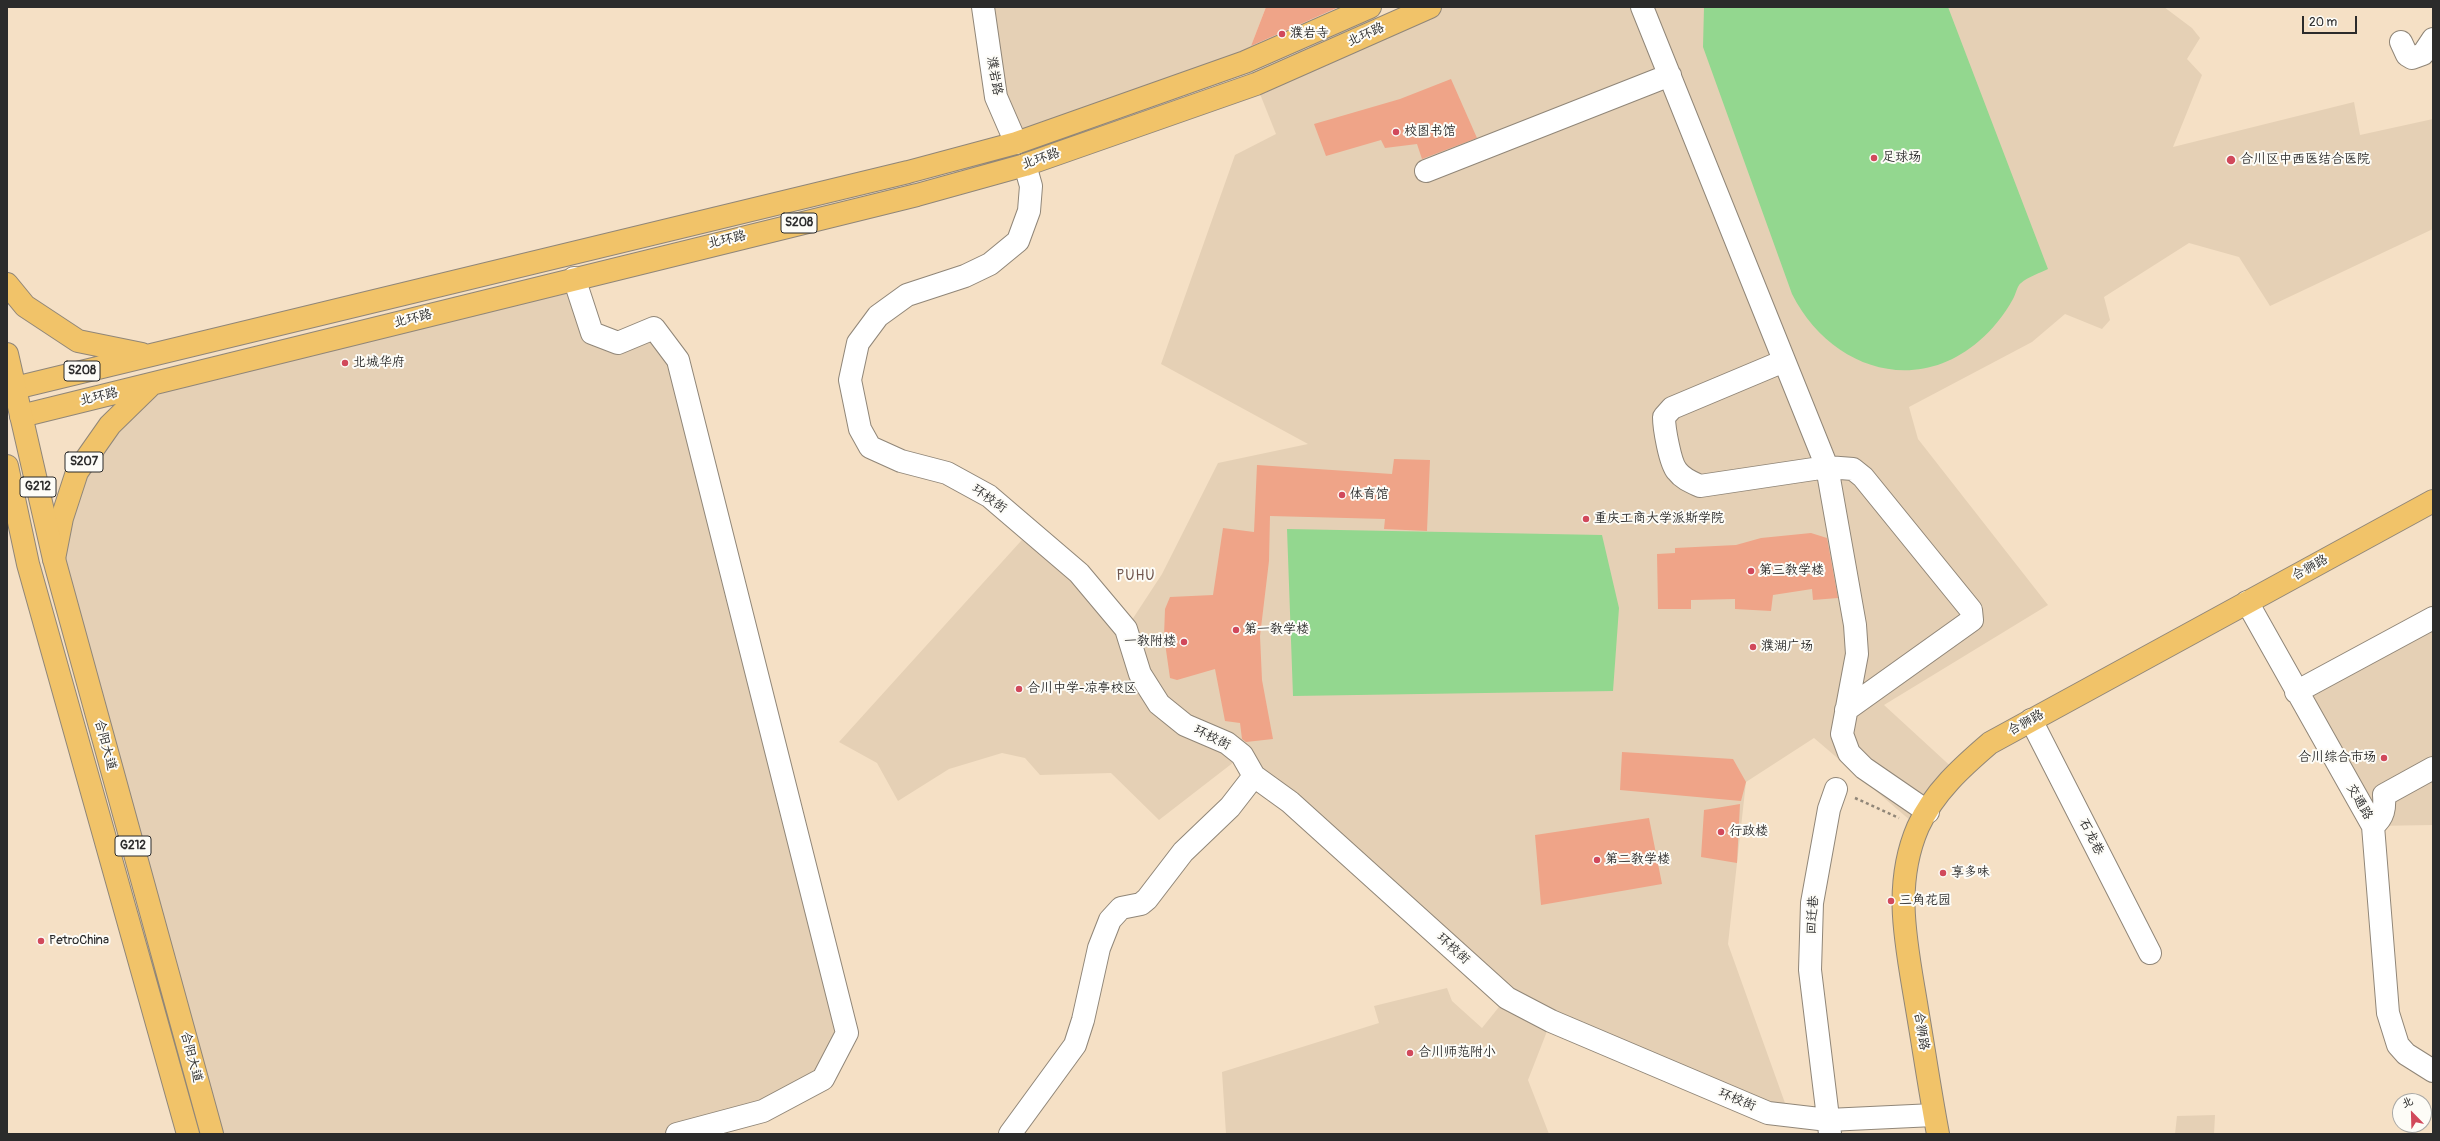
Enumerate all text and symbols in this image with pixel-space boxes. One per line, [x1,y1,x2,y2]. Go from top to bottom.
scale bar [2304,8,2359,34]
text: 20 m [2309,15,2337,30]
street label: 北环路 [1345,20,1387,50]
place label: 濮岩寺 [1290,26,1329,42]
marker: 濮岩寺 [1277,29,1287,39]
street label: 濮岩路 [983,55,1005,97]
place label: 校图书馆 [1404,124,1456,140]
marker: 校图书馆 [1391,127,1401,137]
street label: 北环路 [1020,145,1062,173]
place label: 足球场 [1882,150,1921,166]
place label: 合川区中西医结合医院 [2240,152,2370,168]
marker: 足球场 [1869,153,1879,163]
marker: 合川区中西医结合医院 [2225,154,2237,166]
road number: S208 [781,213,817,233]
street label: 北环路 [706,228,748,252]
street label: 北环路 [392,307,434,331]
place label: 北城华府 [353,355,405,371]
marker: 北城华府 [340,358,350,368]
road number: S208 [64,361,100,381]
street label: 北环路 [78,385,120,409]
road number: S207 [65,452,103,472]
road number: G212 [20,477,56,497]
street label: 环校街 [969,481,1009,517]
place label: 体育馆 [1350,487,1389,503]
marker: 体育馆 [1337,490,1347,500]
place label: 重庆工商大学派斯学院 [1594,511,1724,527]
marker: 重庆工商大学派斯学院 [1581,514,1591,524]
street label: 合狮路 [2289,552,2331,584]
place label: 第三教学楼 [1759,563,1824,579]
marker: 第三教学楼 [1746,566,1756,576]
district label: PUHU [1116,568,1156,584]
place label: 第一教学楼 [1244,622,1309,638]
marker: 第一教学楼 [1231,625,1241,635]
place label: 一教附楼 [1124,634,1176,650]
marker: 一教附楼 [1179,637,1189,647]
place label: 濮湖广场 [1761,639,1813,655]
marker: 濮湖广场 [1748,642,1758,652]
place label: 合川中学-凉亭校区 [1027,681,1137,697]
marker: 合川中学-凉亭校区 [1014,684,1024,694]
street label: 合狮路 [2005,707,2047,739]
street label: 合阳大道 [91,718,119,772]
street label: 环校街 [1191,722,1233,754]
place label: 合川综合市场 [2298,750,2376,766]
marker: 合川综合市场 [2379,753,2389,763]
street label: 交通路 [2342,781,2376,823]
street label: 石龙巷 [2075,816,2107,858]
place label: 行政楼 [1729,824,1768,840]
marker: 行政楼 [1716,827,1726,837]
road number: G212 [115,836,151,856]
place label: 第二教学楼 [1605,852,1670,868]
marker: 第二教学楼 [1592,855,1602,865]
place label: 享多味 [1951,865,1990,881]
marker: 享多味 [1938,868,1948,878]
place label: 三角花园 [1899,893,1951,909]
street label: 回迁巷 [1804,895,1822,935]
marker: 三角花园 [1886,896,1896,906]
street label: 环校街 [1433,930,1473,968]
place label: PetroChina [49,933,109,949]
marker: PetroChina [36,936,46,946]
street label: 合狮路 [1910,1011,1932,1051]
street label: 合阳大道 [177,1030,205,1084]
place label: 合川师范附小 [1418,1045,1496,1061]
marker: 合川师范附小 [1405,1048,1415,1058]
street label: 环校街 [1716,1085,1758,1115]
north arrow [2392,1093,2432,1133]
text: 北 [2400,1094,2415,1111]

